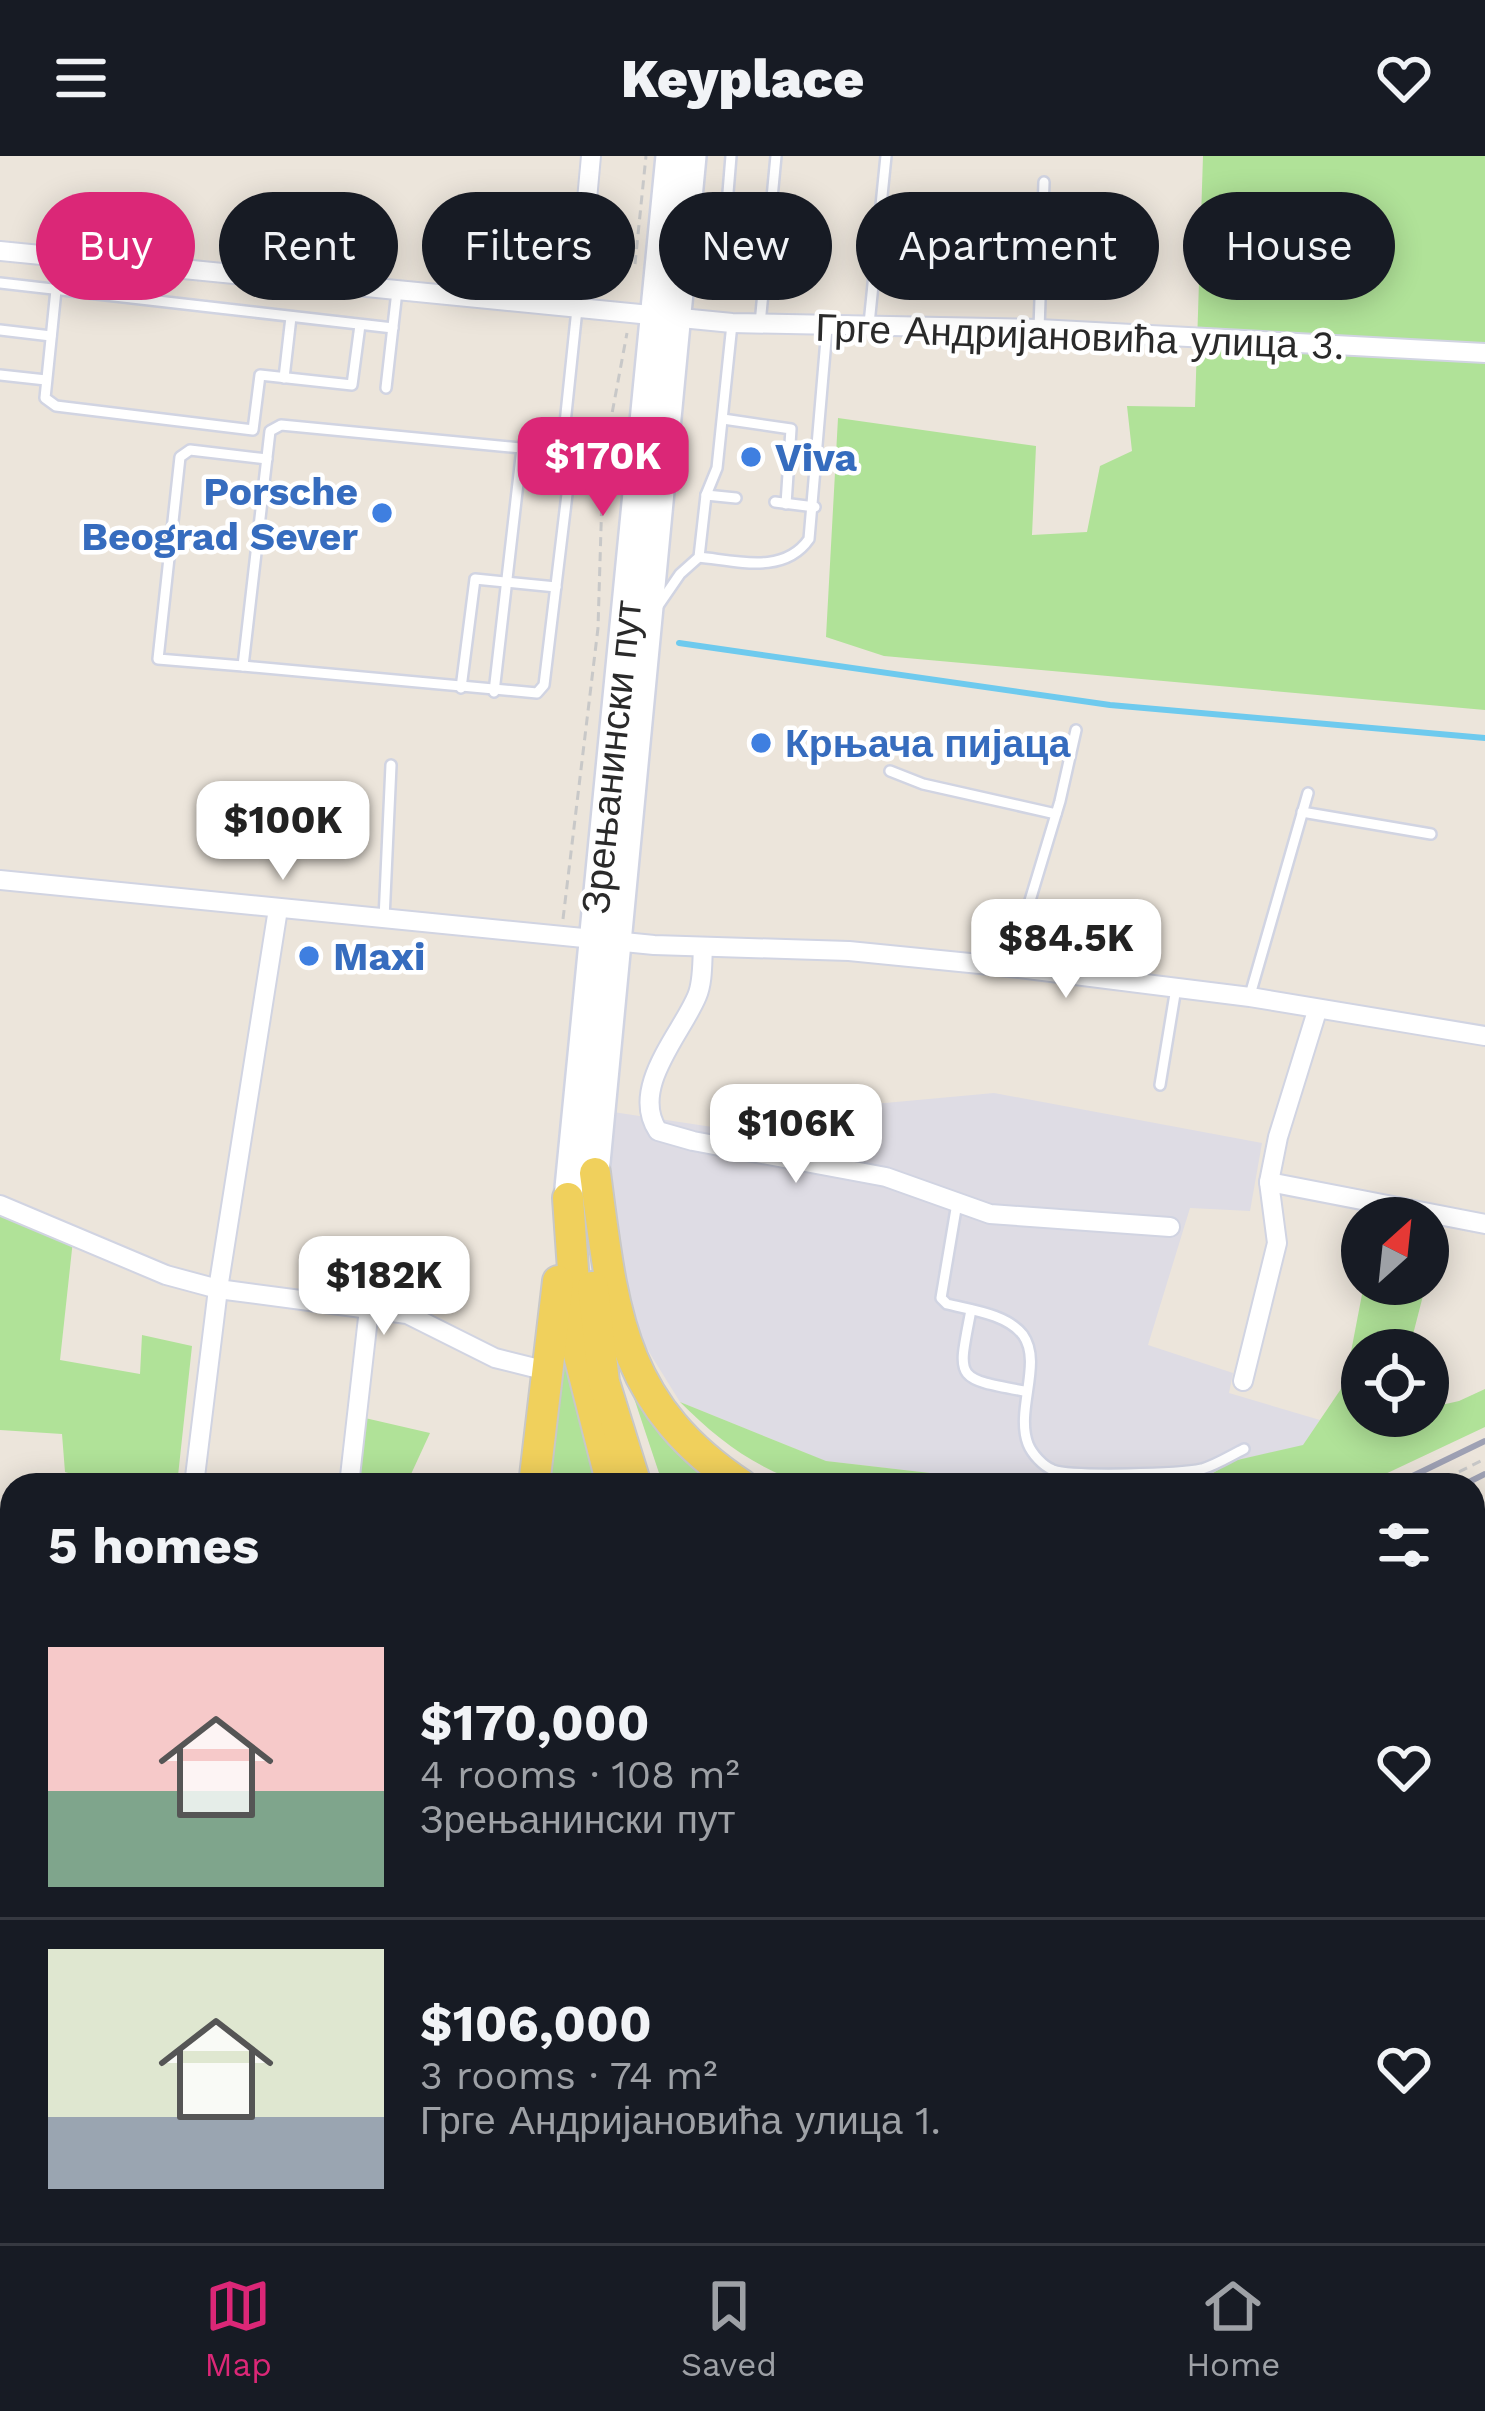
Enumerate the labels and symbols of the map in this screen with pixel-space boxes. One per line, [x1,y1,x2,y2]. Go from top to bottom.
street label: Грге Андријановића улица 3. [815,305,1345,368]
pin: $170K [519,417,687,519]
place label: Viva [775,435,857,480]
marker: Viva [738,444,764,470]
place label: Porsche Beograd Sever [81,469,358,559]
marker: Porsche Beograd Sever [369,500,395,526]
street label: Зрењанински пут [573,598,650,916]
place label: Крњача пијаца [785,721,1071,766]
marker: Крњача пијаца [748,730,774,756]
pin: $100K [199,781,367,883]
pin: $84.5K [968,899,1164,1001]
place label: Maxi [333,934,425,979]
marker: Maxi [296,943,322,969]
pin: $106K [712,1084,880,1186]
north arrow [1341,1197,1449,1305]
pin: $182K [300,1236,468,1338]

